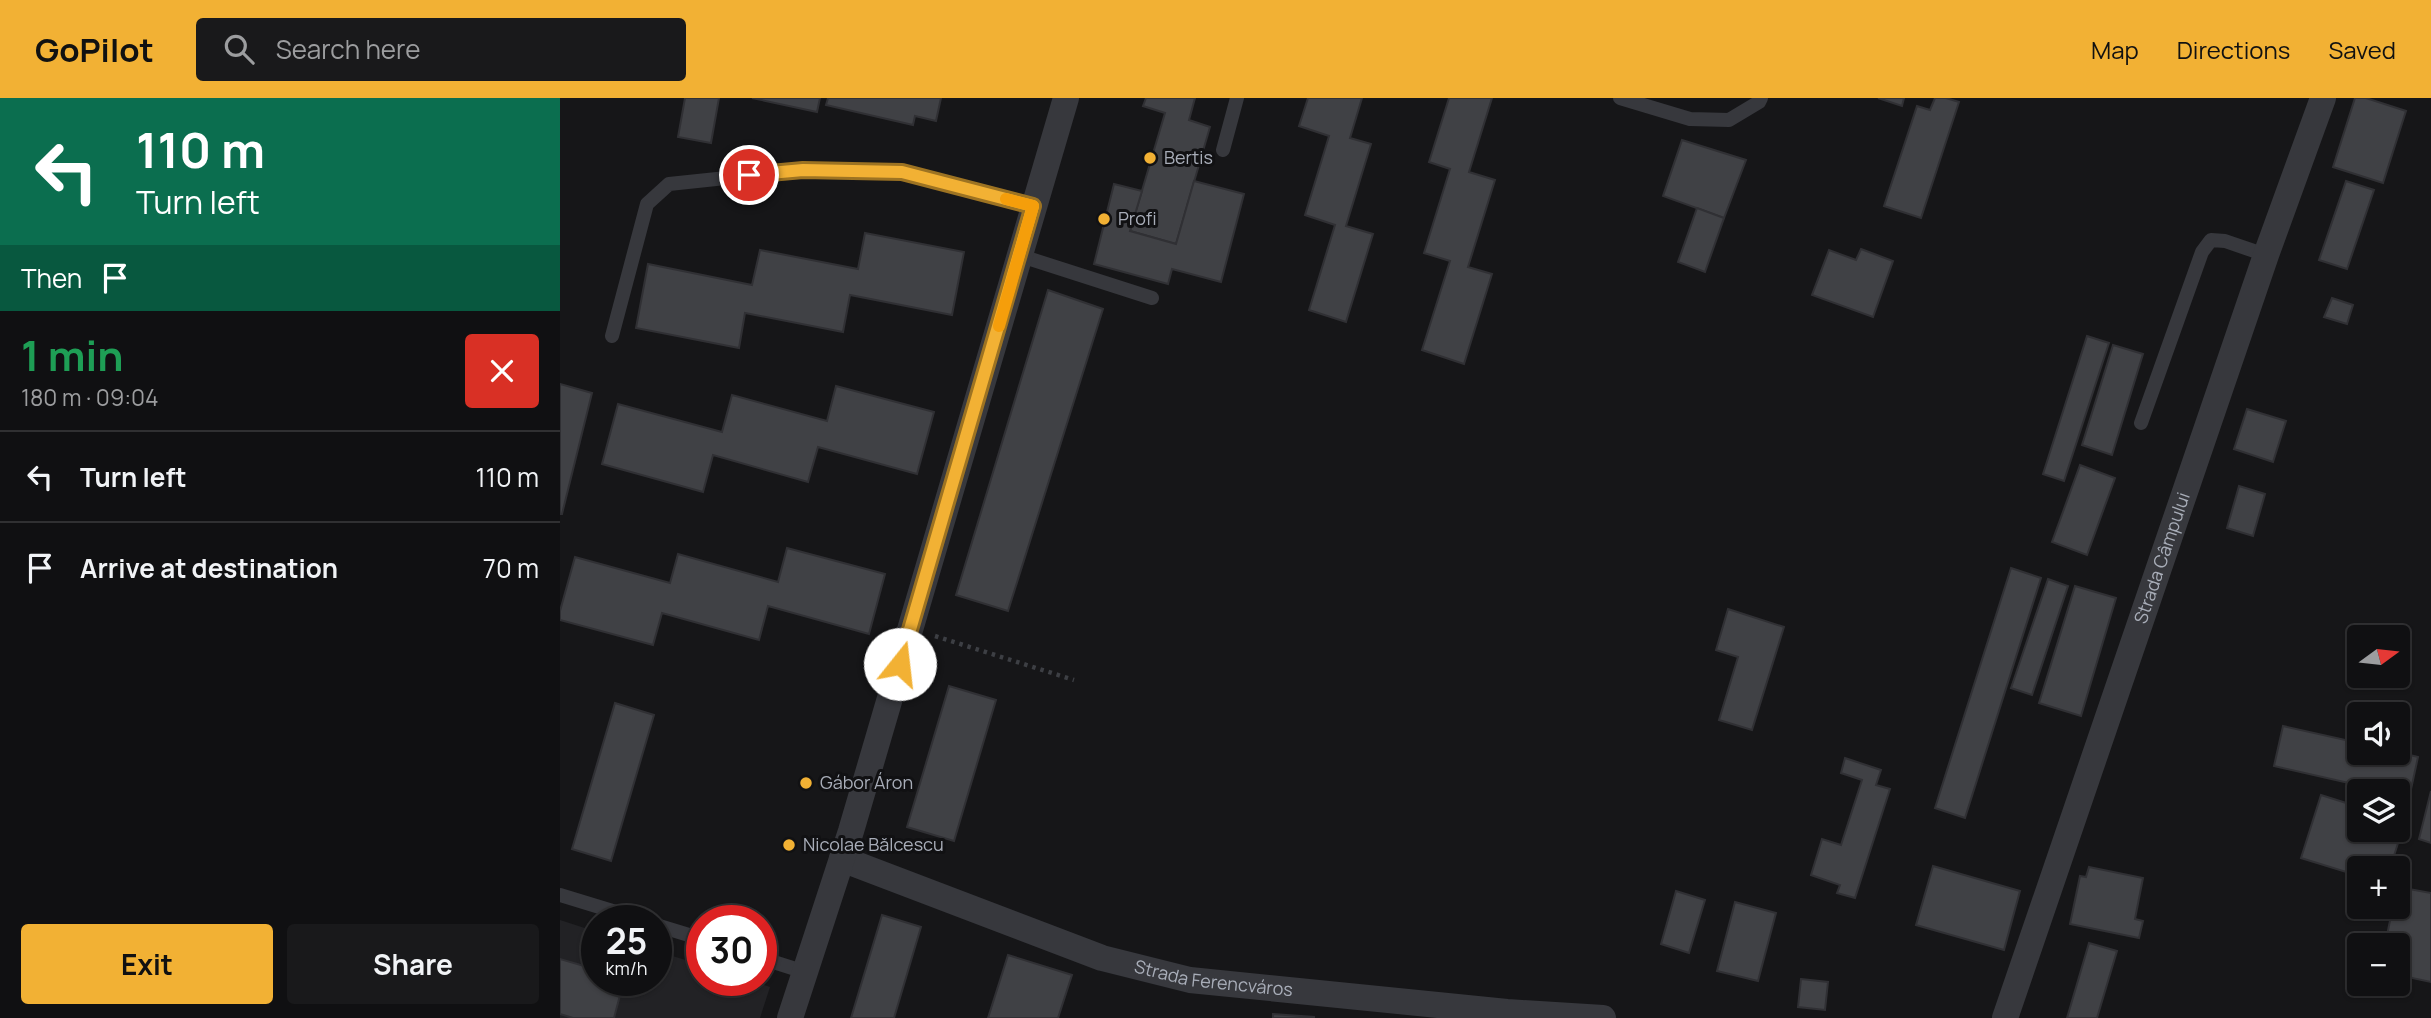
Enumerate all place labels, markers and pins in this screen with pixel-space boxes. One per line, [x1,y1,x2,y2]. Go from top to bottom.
pin [719,145,779,205]
place label: Bertis [1164,145,1213,169]
marker: Bertis [1142,150,1158,166]
place label: Profi [1118,206,1157,230]
marker: Profi [1096,211,1112,227]
place label: Gábor Áron [820,770,913,794]
marker: Gábor Áron [798,775,814,791]
place label: Nicolae Bălcescu [803,832,944,856]
marker: Nicolae Bălcescu [781,837,797,853]

